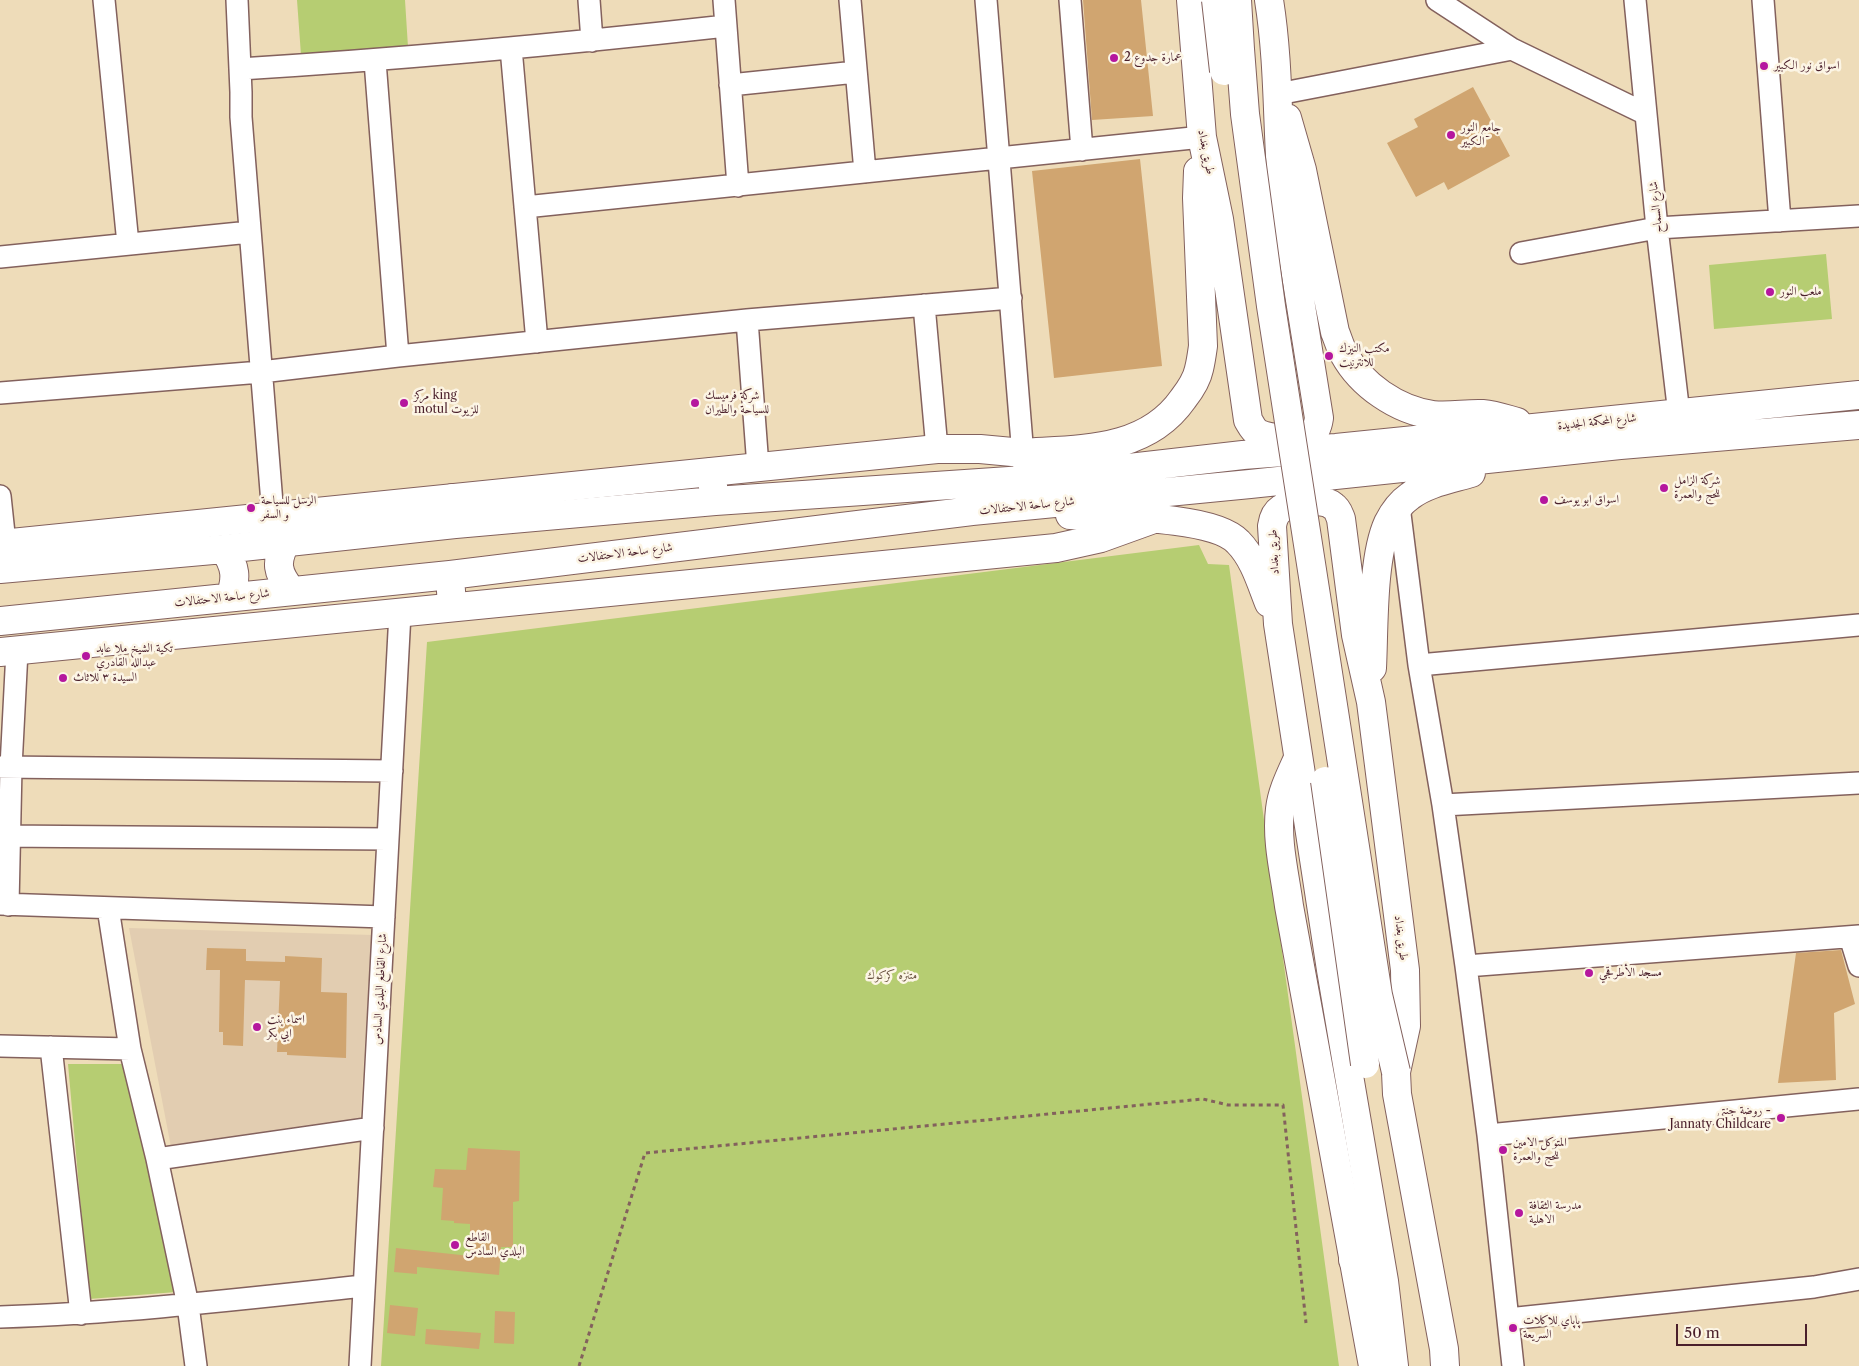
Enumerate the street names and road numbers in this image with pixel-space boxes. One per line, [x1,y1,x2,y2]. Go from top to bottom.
street label: طريق بغداد [1195,128,1217,176]
street label: شارع السماح [1646,180,1666,234]
street label: شارع المحكمة الجديدة [1557,411,1637,433]
street label: شارع ساحة الاحتفالات [979,494,1075,518]
street label: طريق بغداد [1266,529,1282,575]
street label: شارع ساحة الاحتفالات [577,540,673,566]
street label: شارع ساحة الاحتفالات [174,586,270,610]
street label: طريق بغداد [1391,915,1411,961]
street label: شارع القاطع البلدي السادس [370,933,390,1045]

